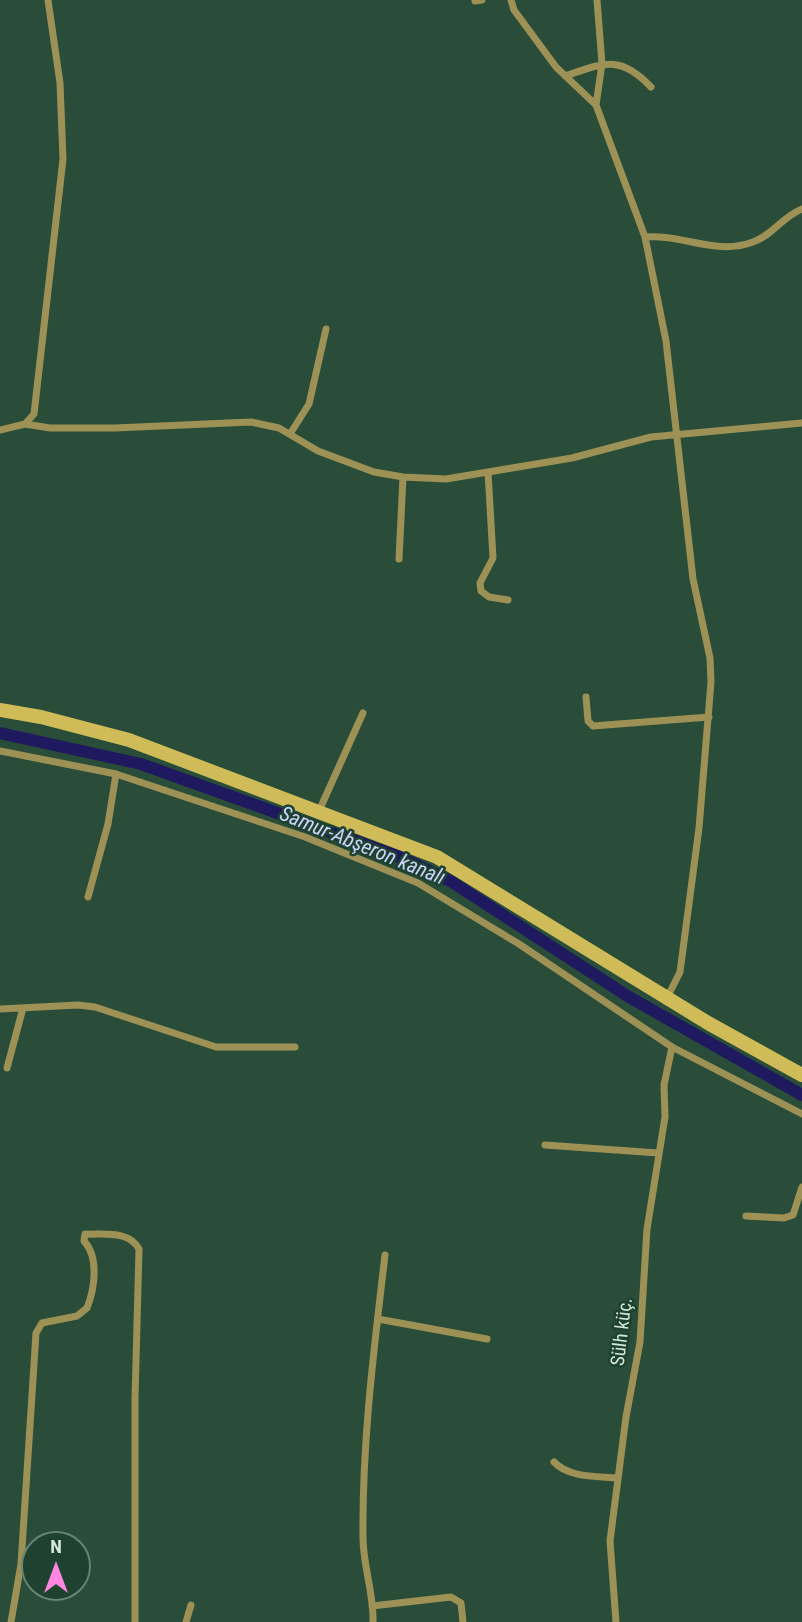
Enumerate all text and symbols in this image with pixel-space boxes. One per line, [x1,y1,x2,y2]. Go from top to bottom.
water label: Samur-Abşeron kanalı [276,802,448,892]
street label: Sülh küç. [608,1297,638,1367]
north arrow [21,1531,91,1601]
text: N [50,1535,62,1558]

